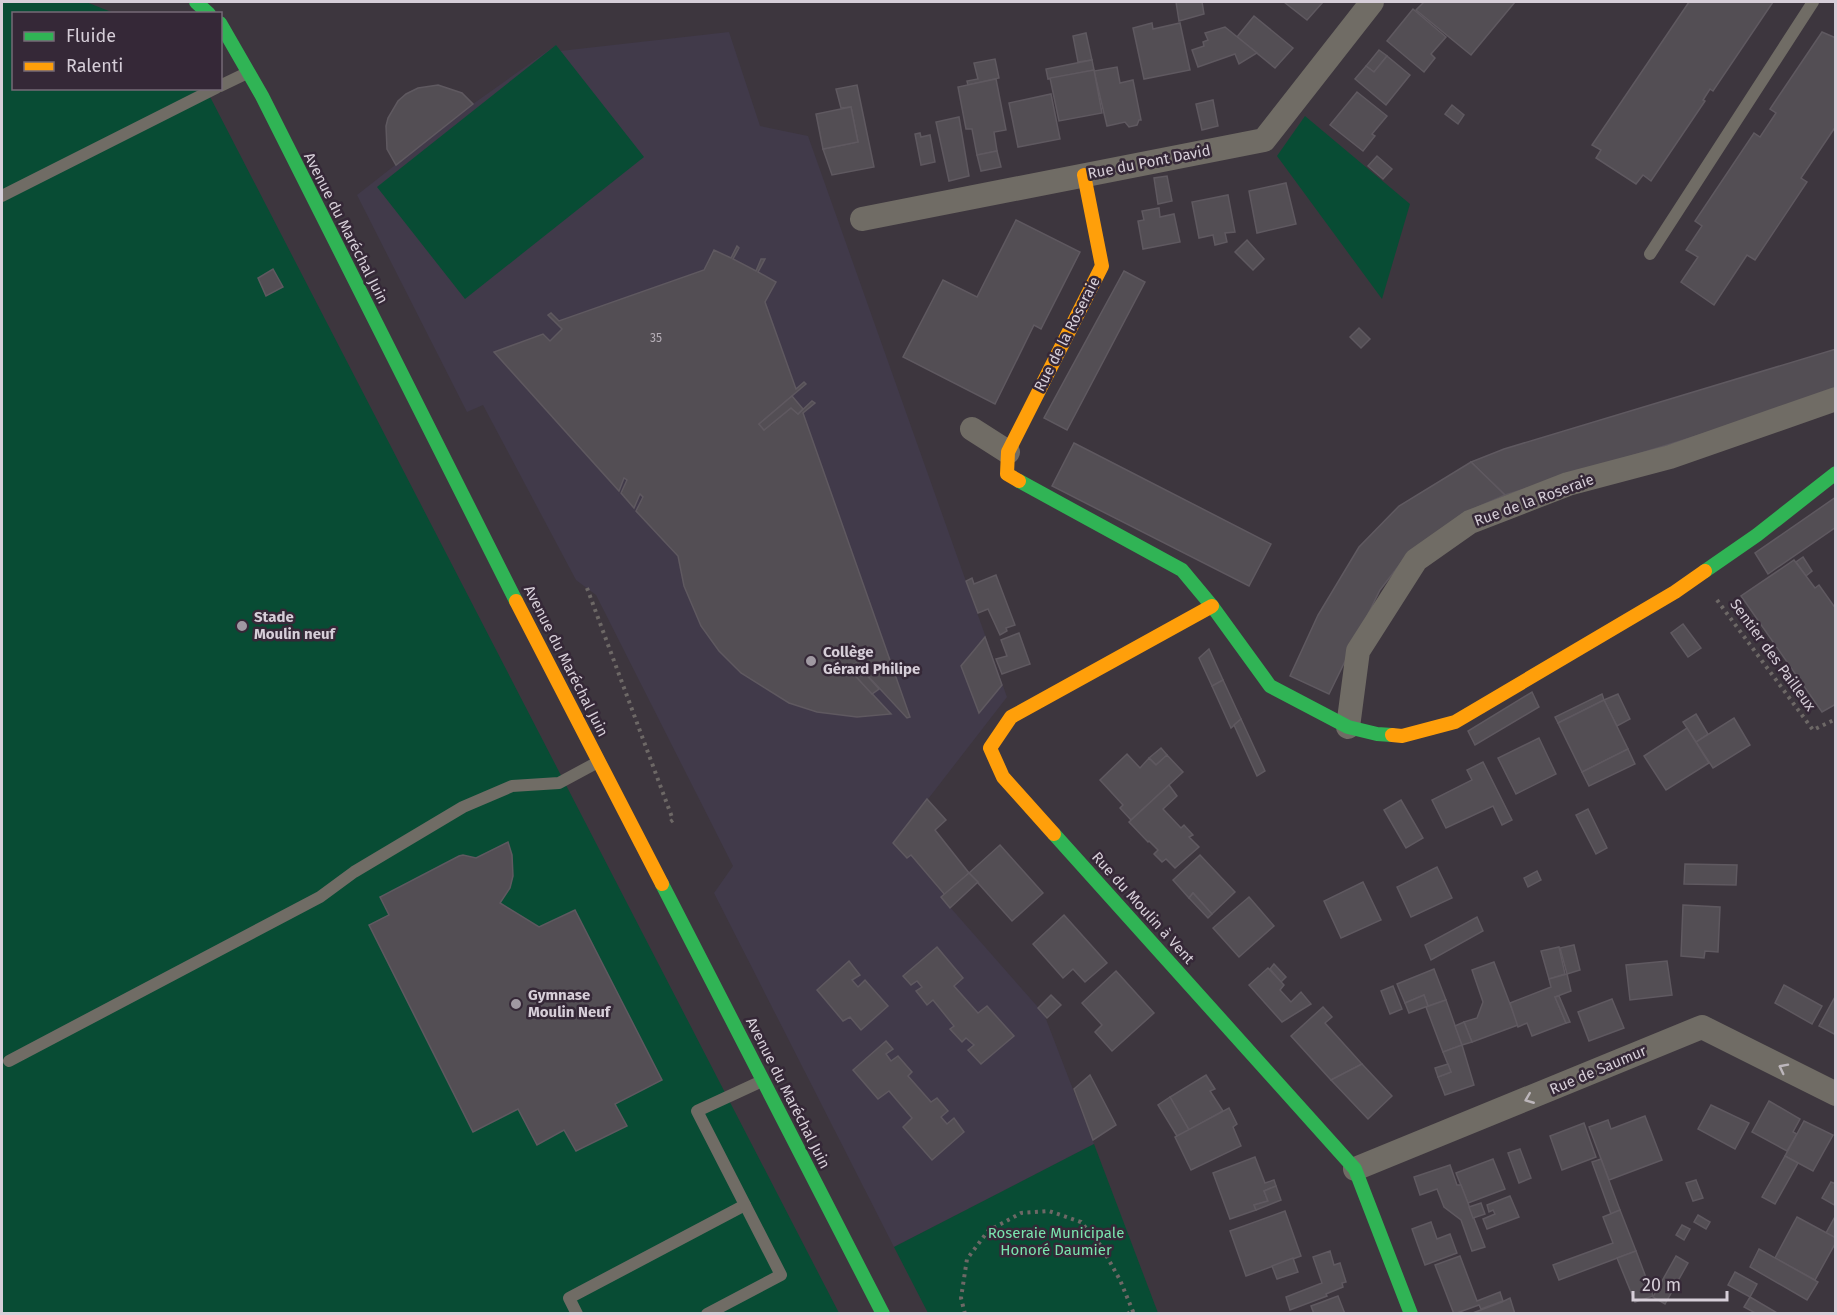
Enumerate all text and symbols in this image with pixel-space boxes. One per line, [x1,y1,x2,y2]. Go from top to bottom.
legend [12,12,222,90]
text: Fluide [66,25,116,47]
text: Ralenti [66,55,123,77]
street label: Rue du Pont David [1086,141,1212,183]
street label: Avenue du Maréchal Juin [300,149,392,307]
street label: Rue de la Roseraie [1030,274,1104,394]
house number: 35 [650,331,662,345]
street label: Rue de la Roseraie [1472,470,1596,530]
street label: Avenue du Maréchal Juin [520,582,612,740]
street label: Sentier des Pailleux [1726,595,1820,715]
place label: Stade Moulin neuf [254,608,337,643]
marker: Stade Moulin neuf [235,619,249,633]
place label: Collège Gérard Philipe [823,643,920,678]
marker: Collège Gérard Philipe [804,654,818,668]
street label: Rue du Moulin à Vent [1088,848,1198,968]
place label: Gymnase Moulin Neuf [528,986,612,1021]
marker: Gymnase Moulin Neuf [509,997,523,1011]
street label: Avenue du Maréchal Juin [742,1014,834,1172]
street label: Rue de Saumur [1547,1041,1649,1099]
one-way arrow [1779,1064,1790,1075]
one-way arrow [1524,1092,1535,1104]
park label: Roseraie Municipale Honoré Daumier [988,1224,1124,1259]
scale bar [1633,1264,1728,1302]
text: 20 m [1642,1274,1681,1296]

